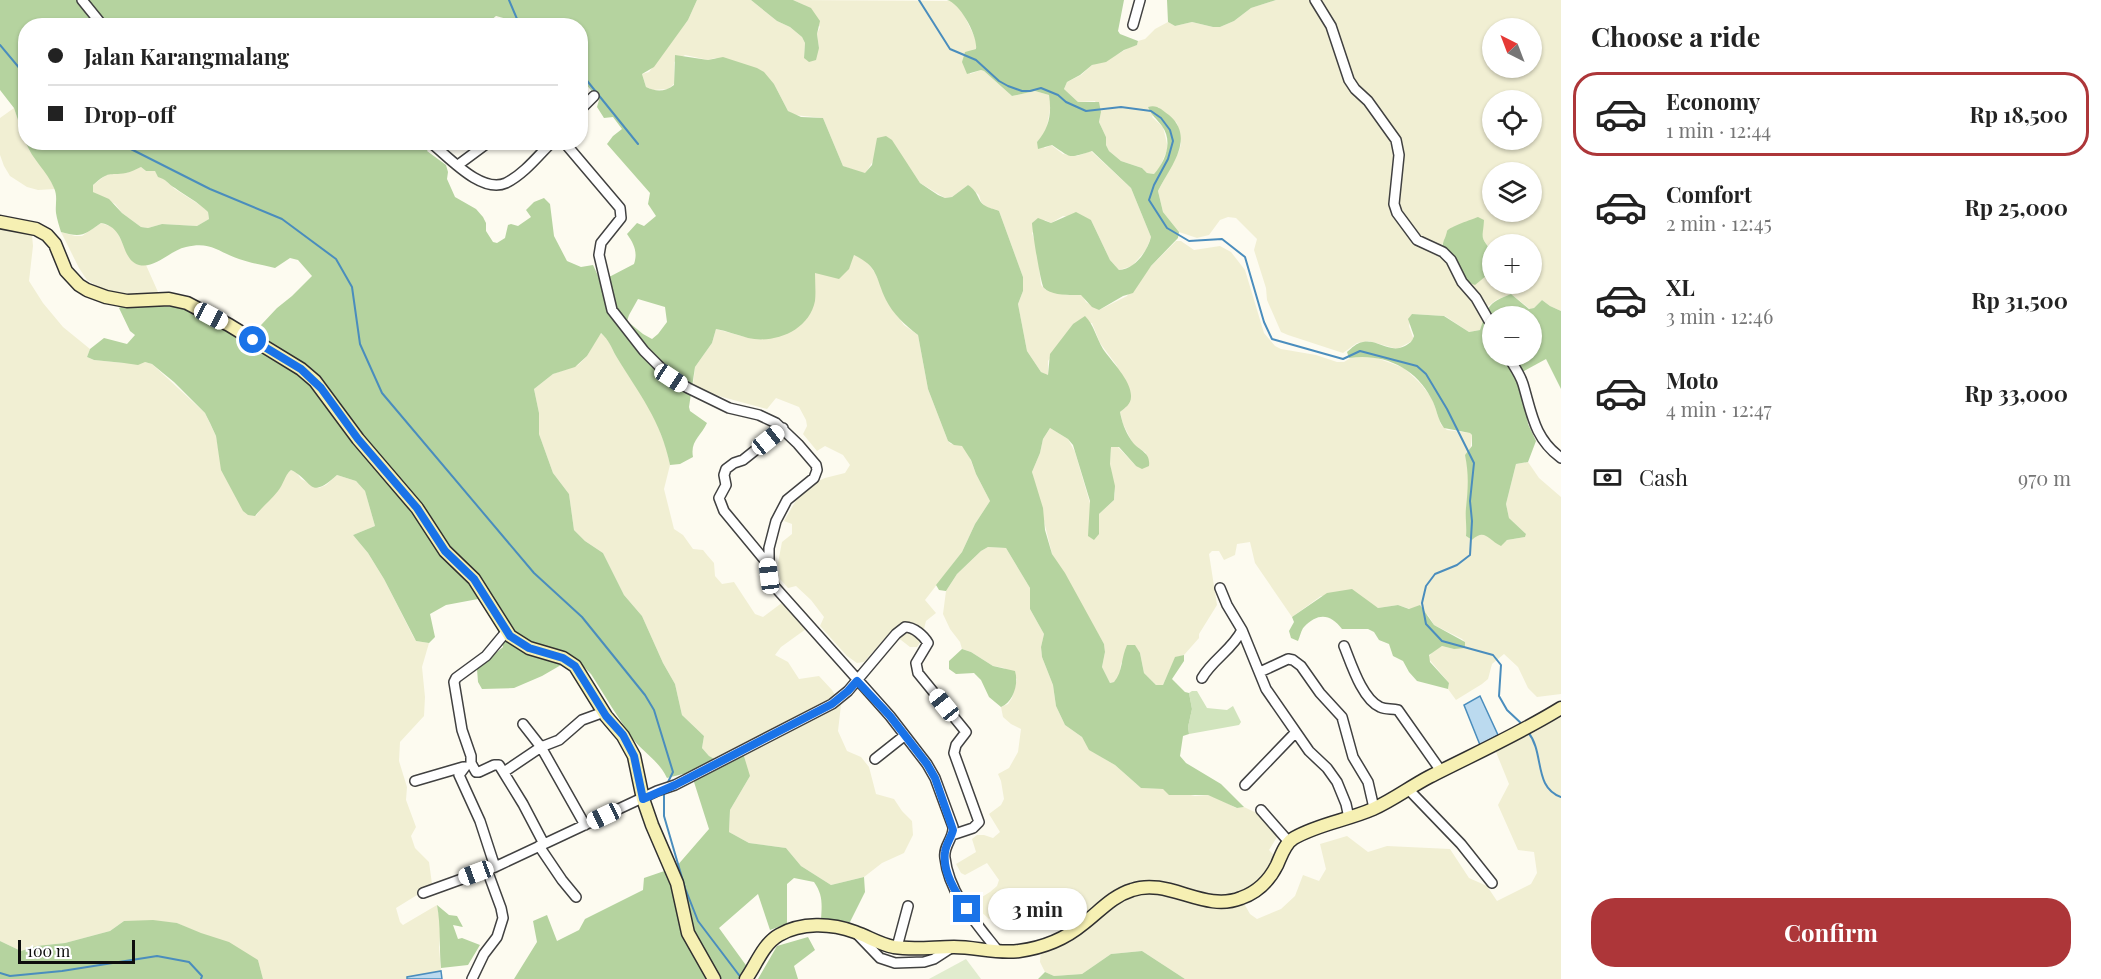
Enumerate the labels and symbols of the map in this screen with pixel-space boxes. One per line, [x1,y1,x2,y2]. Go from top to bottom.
north arrow [1482,18,1542,78]
car [191,300,231,332]
route start [239,326,266,353]
car [651,361,691,395]
car [748,422,788,458]
car [758,557,780,595]
car [926,685,962,725]
car [584,800,624,832]
car [456,858,496,888]
callout: 3 min [988,888,1087,930]
route end [953,895,980,922]
scale bar [18,937,135,964]

